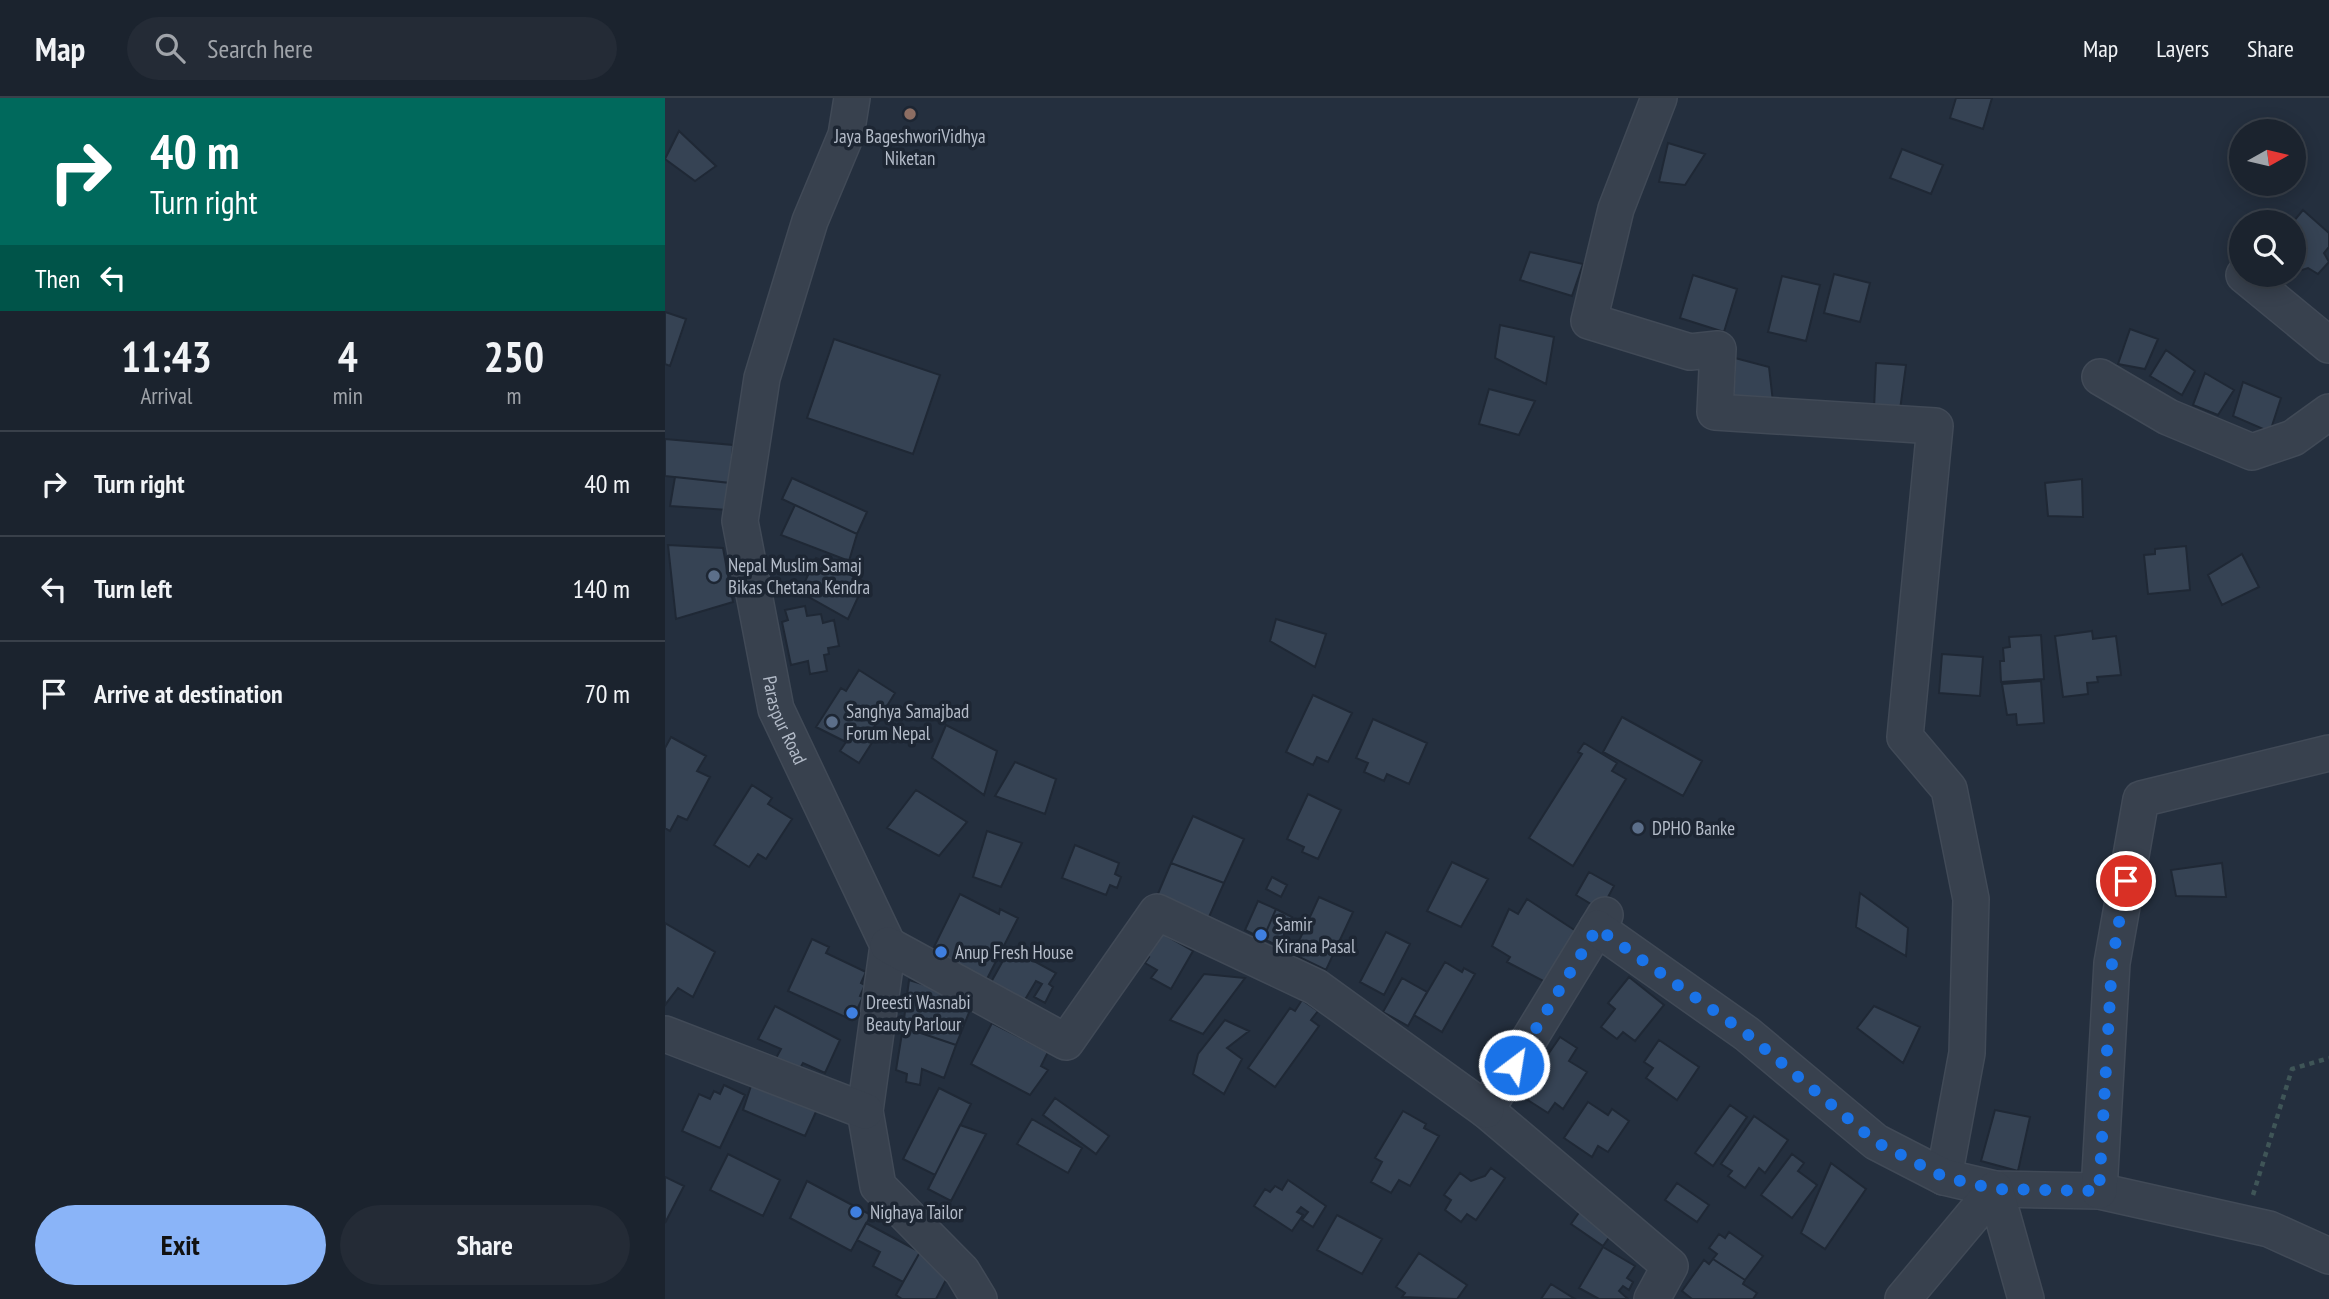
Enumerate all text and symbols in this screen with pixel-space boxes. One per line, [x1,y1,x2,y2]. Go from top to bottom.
search box [127,17,617,80]
text: Map [35,27,85,70]
icon: search [151,29,189,67]
text: Search here [207,32,313,65]
text: Map [2083,33,2118,64]
text: Layers [2156,33,2209,64]
text: Share [2247,33,2294,64]
marker: Jaya BageshworiVidhya Niketan [902,106,918,122]
text: 40 m [150,119,239,183]
north arrow [2229,119,2307,196]
map controls [2229,119,2306,287]
place label: Jaya BageshworiVidhya Niketan [833,124,986,170]
icon: right [35,126,126,217]
text: Turn right [150,181,258,223]
button: search [2229,210,2306,287]
icon: left [94,259,132,297]
text: Then [35,262,80,295]
text: 11:43 [121,329,212,384]
text: 4 [338,329,358,384]
text: 250 [484,329,544,384]
text: Arrival [140,381,192,410]
text: min [333,381,363,410]
text: m [506,381,521,410]
icon: right [35,465,73,503]
text: Turn right [94,467,185,500]
text: 40 m [584,467,630,500]
place label: Nepal Muslim Samaj Bikas Chetana Kendra [728,553,870,599]
marker: Nepal Muslim Samaj Bikas Chetana Kendra [706,568,722,584]
icon: left [35,570,73,608]
text: Turn left [94,572,172,605]
text: 140 m [572,572,630,605]
street label: Paraspur Road [758,674,812,768]
icon: arrive [35,675,73,713]
text: Arrive at destination [94,677,283,710]
text: 70 m [584,677,630,710]
place label: Sanghya Samajbad Forum Nepal [846,699,969,745]
marker: Sanghya Samajbad Forum Nepal [824,714,840,730]
place label: DPHO Banke [1652,816,1735,840]
marker: DPHO Banke [1630,820,1646,836]
pin [2096,851,2156,911]
icon: arrive [2107,862,2145,900]
place label: Samir Kirana Pasal [1275,912,1356,958]
marker: Samir Kirana Pasal [1253,927,1269,943]
place label: Anup Fresh House [955,940,1074,964]
marker: Anup Fresh House [933,944,949,960]
place label: Dreesti Wasnabi Beauty Parlour [866,990,971,1036]
marker: Dreesti Wasnabi Beauty Parlour [844,1005,860,1021]
position arrow [1477,1028,1551,1102]
place label: Nighaya Tailor [870,1200,964,1224]
marker: Nighaya Tailor [848,1204,864,1220]
button: Exit [35,1205,326,1285]
button: Share [340,1205,630,1285]

